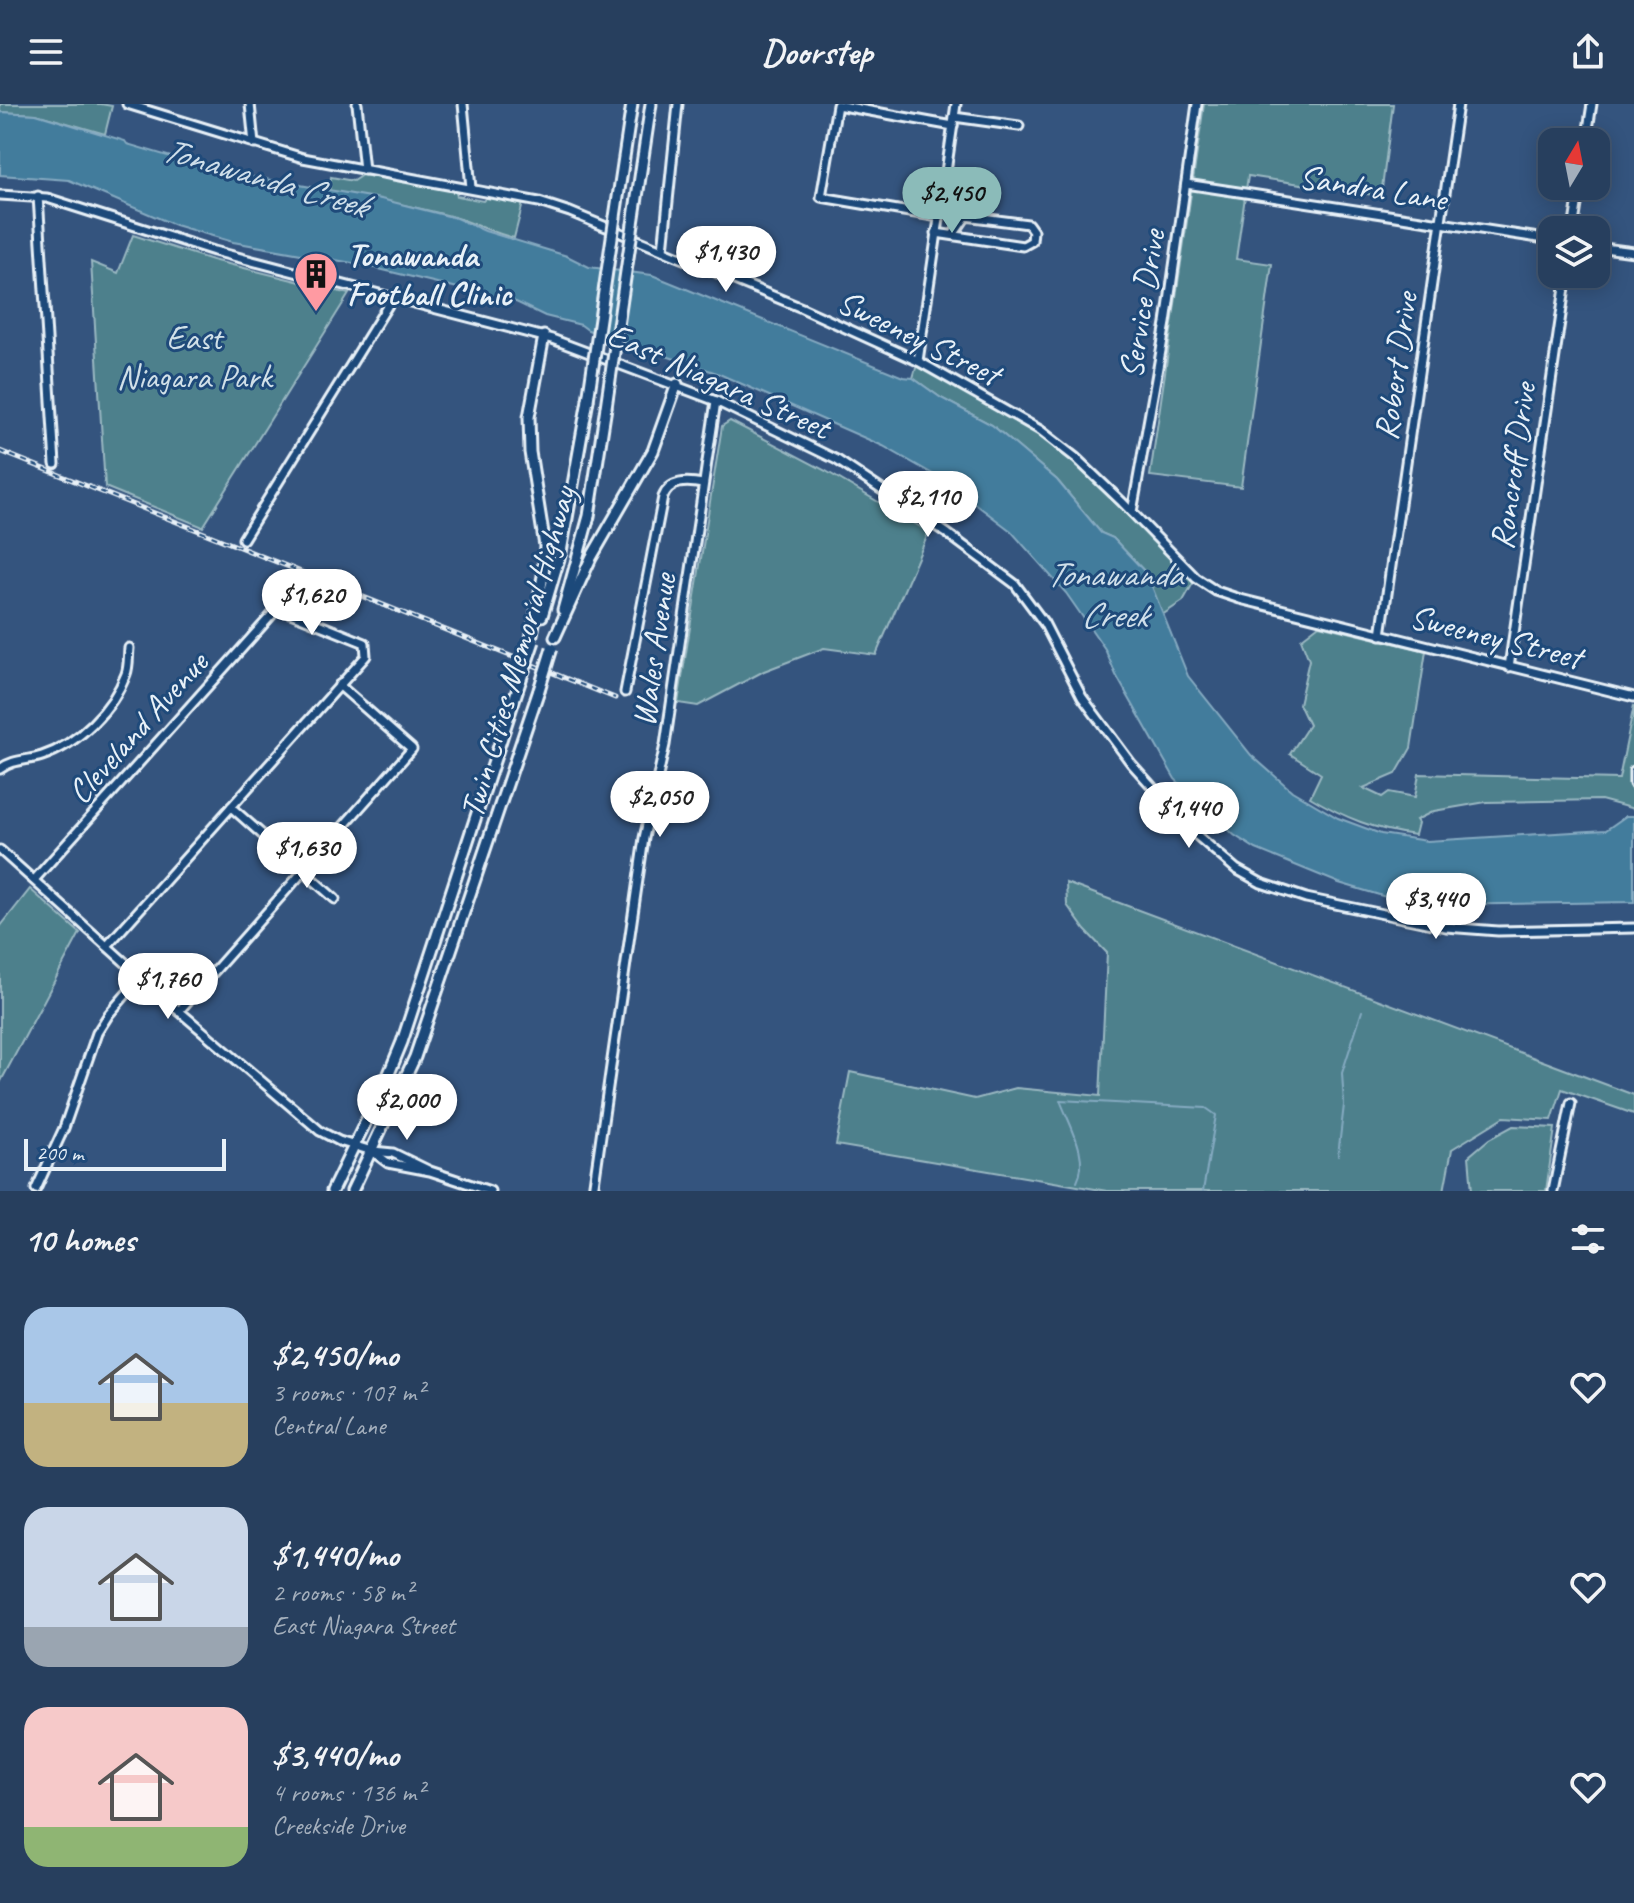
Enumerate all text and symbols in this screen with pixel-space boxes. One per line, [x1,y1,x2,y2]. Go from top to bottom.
text: Doorstep [762,29,872,75]
icon: menu [24,30,68,74]
icon: share [1566,30,1610,74]
water label: Tonawanda Creek [157,126,379,230]
north arrow [1538,128,1610,200]
map controls [1538,128,1610,288]
street label: Sandra Lane [1296,155,1453,221]
pin: $2,450 [887,167,1017,235]
text: $2,450 [920,176,984,209]
button: layers [1538,216,1610,288]
street label: Service Drive [1109,225,1175,381]
pin: $1,430 [661,226,791,294]
place label: Tonawanda Football Clinic [347,233,513,315]
text: $1,430 [694,235,758,268]
building icon: Tonawanda Football Clinic [292,250,340,313]
street label: Sweeney Street [831,280,1011,397]
street label: Robert Drive [1364,287,1428,443]
street label: East Niagara Street [601,312,840,450]
park label: East Niagara Park [117,316,274,398]
street label: Roncroff Drive [1480,377,1546,552]
pin: $2,110 [863,471,993,539]
street label: Twin Cities Memorial Highway [450,479,586,823]
text: $2,110 [896,480,960,513]
water label: Tonawanda Creek [1046,551,1185,638]
pin: $1,620 [247,569,377,637]
street label: Wales Avenue [621,569,686,729]
text: $1,620 [280,578,344,611]
street label: Sweeney Street [1406,594,1591,680]
street label: Cleveland Avenue [58,641,218,812]
pin: $2,050 [595,771,725,839]
text: $2,050 [628,780,692,813]
pin: $1,440 [1124,782,1254,850]
text: $1,440 [1157,791,1221,824]
pin: $1,630 [242,822,372,890]
text: $1,630 [275,831,339,864]
pin: $3,440 [1371,873,1501,941]
text: $3,440 [1404,882,1468,915]
pin: $1,760 [103,953,233,1021]
text: $1,760 [136,962,200,995]
pin: $2,000 [342,1074,472,1142]
text: $2,000 [375,1083,439,1116]
scale bar [24,1135,226,1171]
text: 200 m [36,1139,83,1167]
icon: filters [1566,1217,1610,1261]
text: 10 homes [24,1218,135,1261]
text: $2,450/mo [272,1333,398,1376]
icon: home [88,1339,184,1435]
icon: heart [1566,1365,1610,1409]
text: 3 rooms · 107 m² [272,1376,424,1409]
text: Central Lane [272,1409,385,1442]
text: $1,440/mo [272,1533,399,1576]
icon: home [88,1539,184,1635]
icon: heart [1566,1565,1610,1609]
text: 2 rooms · 58 m² [272,1576,413,1609]
text: East Niagara Street [272,1609,455,1642]
text: $3,440/mo [272,1733,399,1776]
icon: home [88,1739,184,1835]
icon: heart [1566,1765,1610,1809]
text: 4 rooms · 136 m² [272,1776,424,1809]
text: Creekside Drive [272,1809,405,1842]

